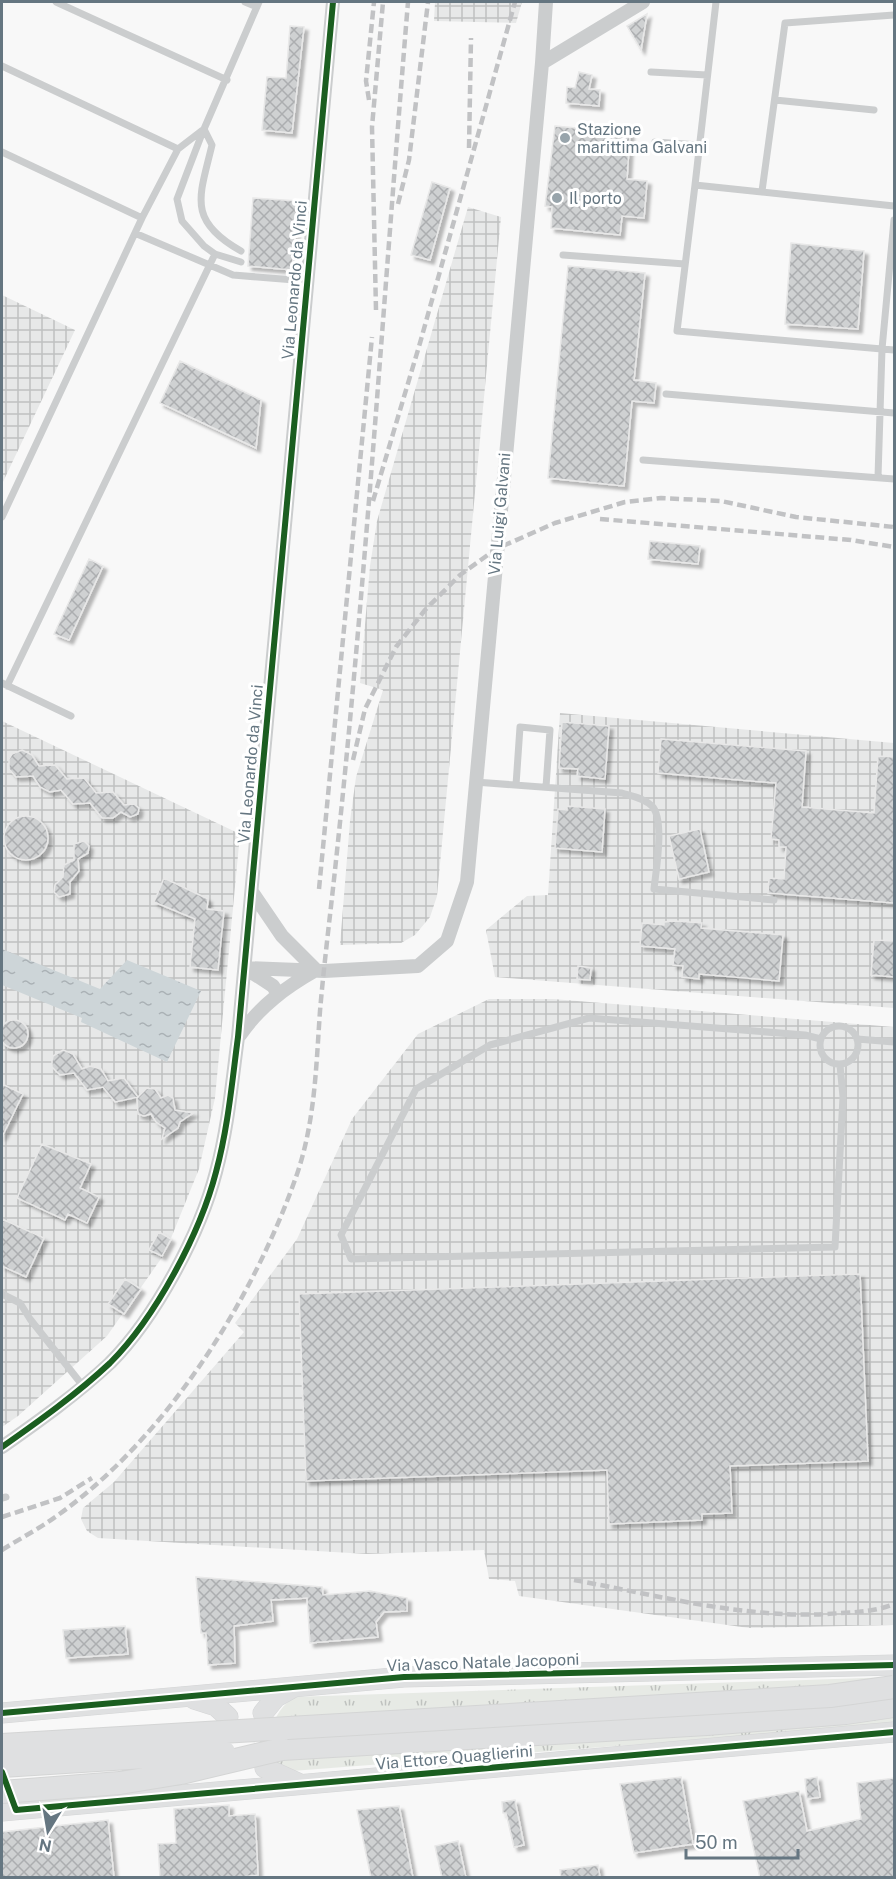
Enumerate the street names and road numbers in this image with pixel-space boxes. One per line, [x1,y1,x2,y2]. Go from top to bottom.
street label: Via Leonardo da Vinci [278,200,311,360]
street label: Via Luigi Galvani [485,452,514,576]
street label: Via Leonardo da Vinci [234,684,267,844]
street label: Via Vasco Natale Jacoponi [386,1650,580,1675]
street label: Via Ettore Quaglierini [375,1741,533,1774]

